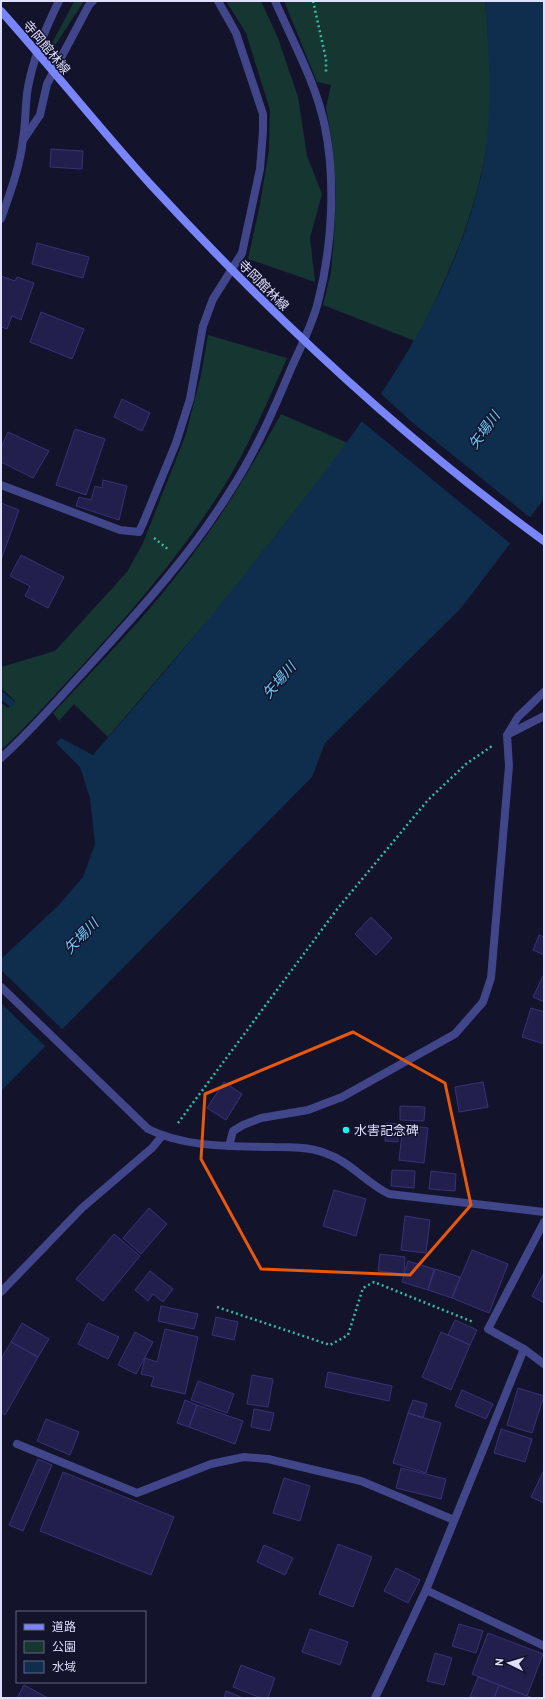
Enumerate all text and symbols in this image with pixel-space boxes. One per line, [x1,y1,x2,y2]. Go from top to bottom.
street label: 寺岡館林線 [18,18,73,78]
street label: 寺岡館林線 [234,257,292,315]
water label: 矢場川 [466,407,506,453]
water label: 矢場川 [260,658,302,702]
water label: 矢場川 [61,915,104,958]
place label: 水害記念碑 [354,1124,419,1140]
marker: 水害記念碑 [341,1125,351,1135]
legend [16,1611,146,1683]
text: 道路 [52,1620,76,1636]
text: 公園 [52,1640,76,1656]
north arrow [489,1643,529,1683]
text: N [493,1658,507,1667]
text: 水域 [52,1660,76,1676]

